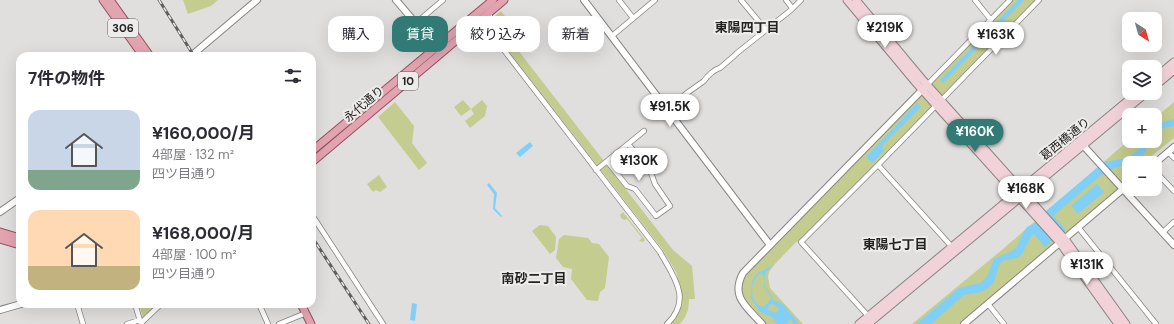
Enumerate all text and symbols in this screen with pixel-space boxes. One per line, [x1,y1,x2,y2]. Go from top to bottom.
north arrow [1122,12,1162,52]
map controls [1122,12,1162,196]
pin: ¥219K [857,15,913,49]
chip: 購入 [328,16,384,52]
chip: 賃貸 [392,16,448,52]
chip: 絞り込み [456,16,540,52]
chip: 新着 [548,16,604,52]
road number: 306 [108,19,138,37]
district label: 東陽四丁目 [714,19,780,36]
text: ¥219K [866,19,904,36]
pin: ¥163K [968,22,1024,56]
text: ¥163K [977,26,1015,43]
button: layers [1122,60,1162,100]
icon: filters [282,65,304,87]
text: 7件の物件 [28,67,105,89]
road number: 10 [398,72,418,90]
street label: 永代通り [340,82,388,126]
pin: ¥91.5K [637,94,703,128]
text: ¥91.5K [649,98,691,115]
button: + [1122,108,1162,148]
street label: 葛西橋通り [1037,114,1093,164]
pin: ¥160K [947,119,1003,153]
text: ¥160,000/月 [152,122,255,144]
text: ¥160K [955,123,995,140]
icon: home [60,126,108,174]
text: 4部屋 · 132 m² [152,146,234,163]
pin: ¥130K [611,148,667,182]
text: ¥130K [620,152,658,169]
button: − [1122,156,1162,196]
text: 四ツ目通り [152,165,217,182]
pin: ¥168K [998,176,1054,210]
text: ¥168K [1007,180,1045,197]
text: ¥168,000/月 [152,222,254,244]
icon: home [60,226,108,274]
district label: 東陽七丁目 [862,236,928,253]
text: 4部屋 · 100 m² [152,246,237,263]
pin: ¥131K [1059,252,1115,286]
text: ¥131K [1070,256,1104,273]
text: 四ツ目通り [152,265,217,282]
district label: 南砂二丁目 [501,270,567,287]

